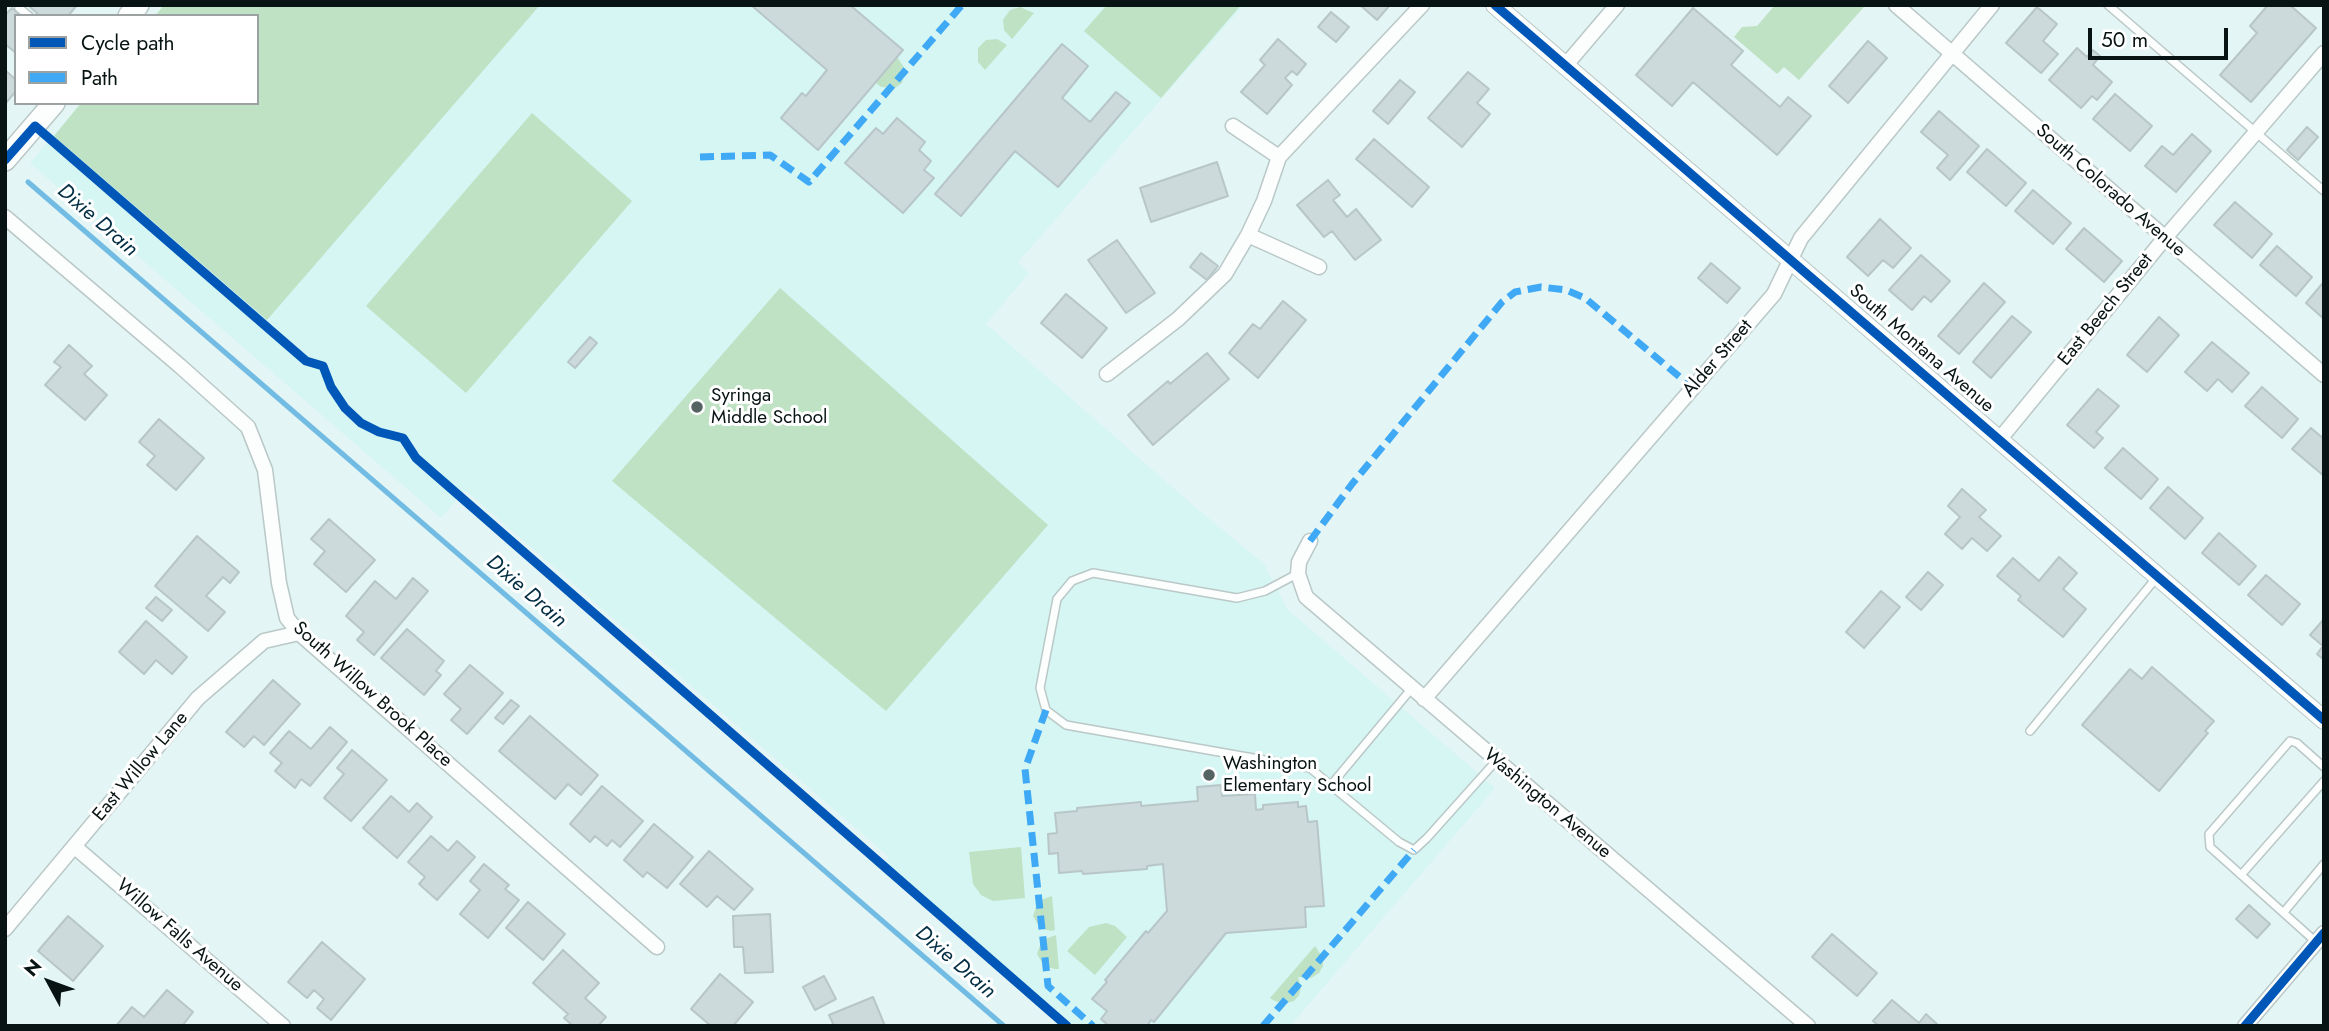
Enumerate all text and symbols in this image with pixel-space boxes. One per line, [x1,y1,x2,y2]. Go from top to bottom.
legend [14,14,259,105]
scale bar [2091,14,2231,58]
text: 50 m [2101,25,2148,55]
text: Cycle path [81,28,174,58]
text: Path [81,63,118,93]
street label: South Colorado Avenue [2030,120,2190,262]
water label: Dixie Drain [52,179,142,263]
street label: East Beech Street [2054,249,2158,371]
street label: South Montana Avenue [1844,280,1998,418]
street label: Alder Street [1678,316,1758,402]
place label: Syringa Middle School [711,385,827,429]
marker: Syringa Middle School [689,399,705,415]
water label: Dixie Drain [481,550,571,634]
street label: South Willow Brook Place [288,617,456,773]
street label: East Willow Lane [89,708,193,826]
street label: Washington Avenue [1479,744,1615,864]
place label: Washington Elementary School [1223,753,1372,797]
marker: Washington Elementary School [1201,767,1217,783]
street label: Willow Falls Avenue [111,875,247,997]
water label: Dixie Drain [910,921,1000,1005]
north arrow [14,947,84,1017]
text: N [18,953,48,982]

